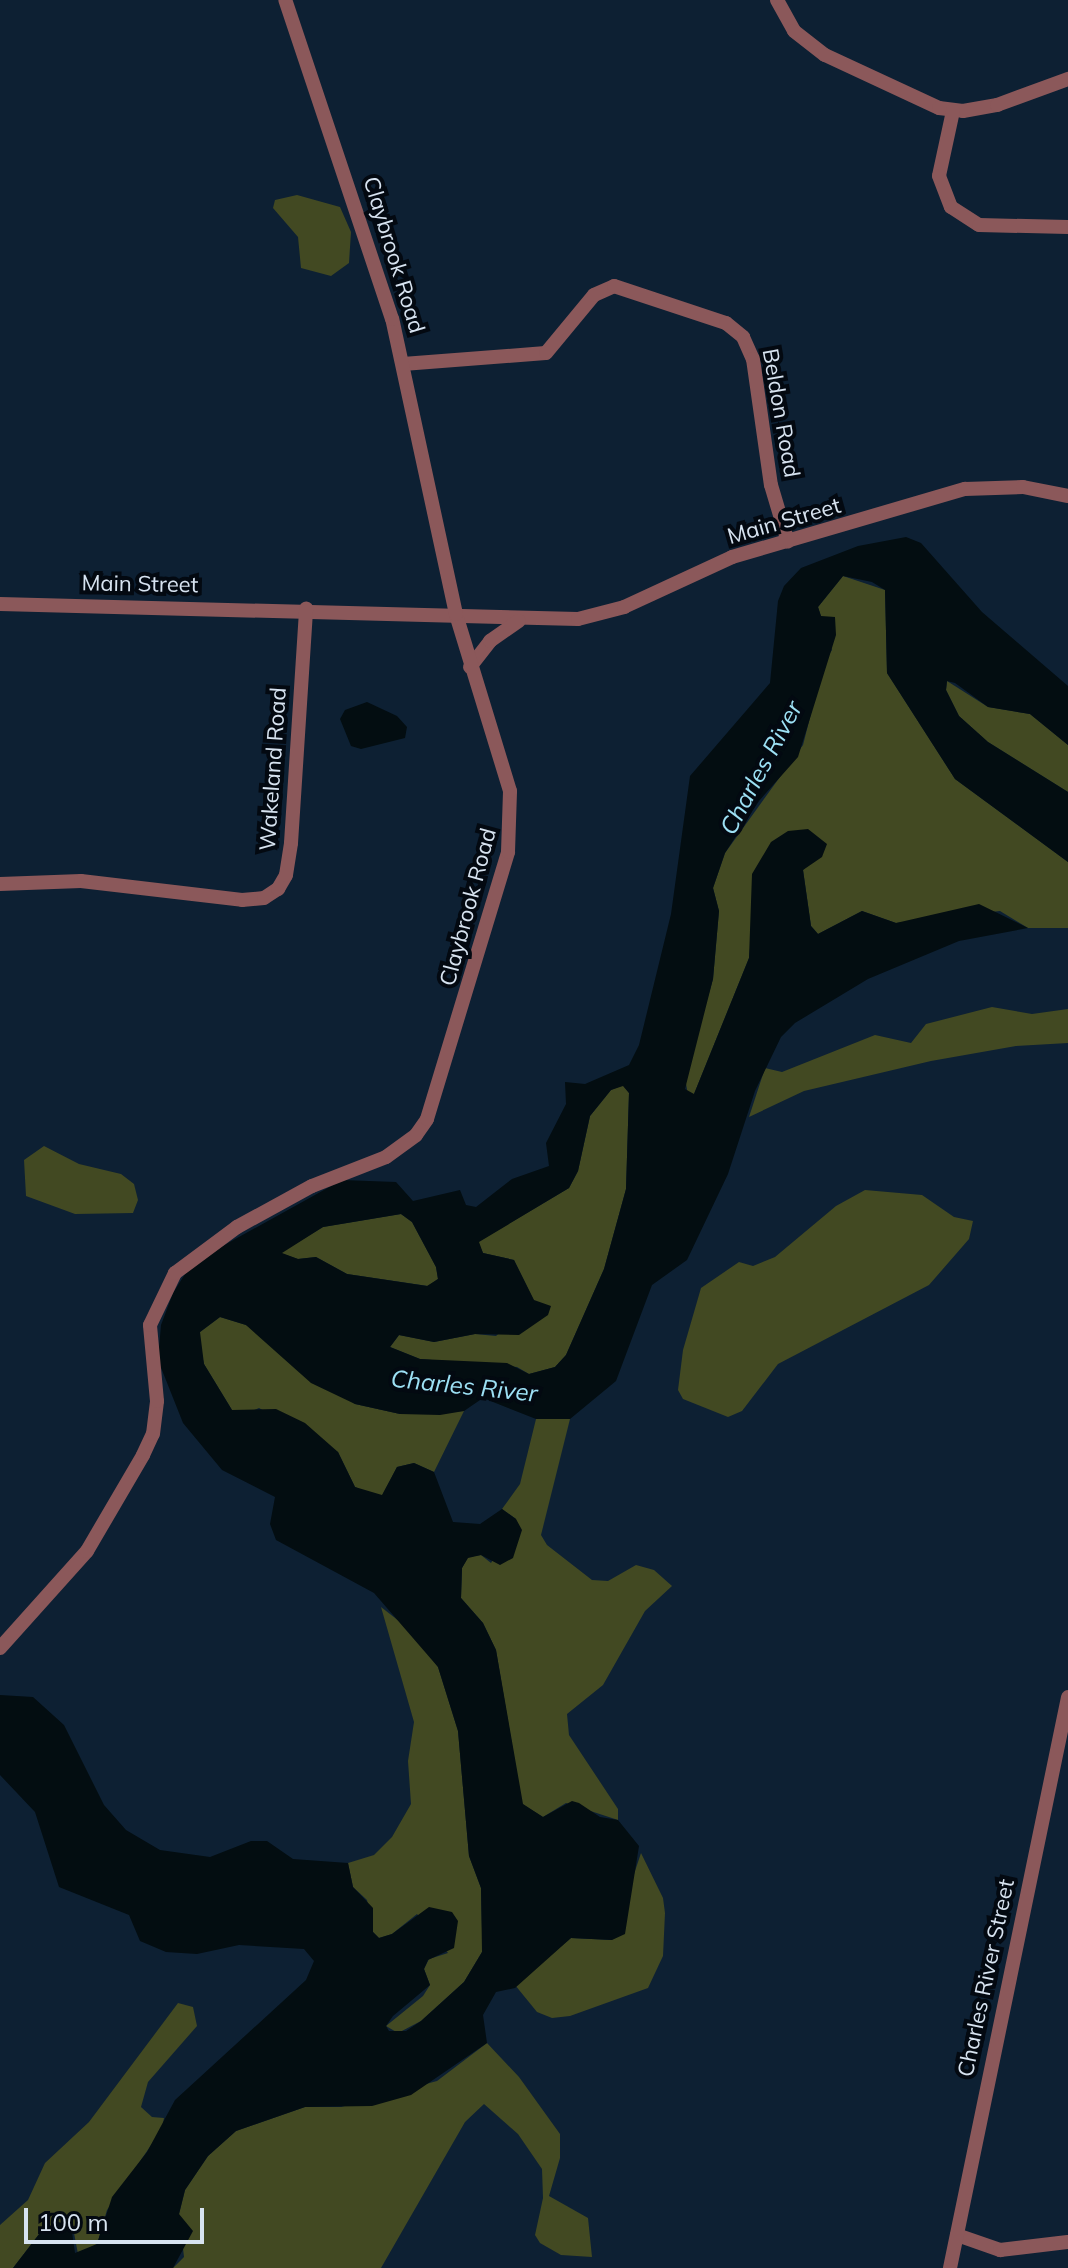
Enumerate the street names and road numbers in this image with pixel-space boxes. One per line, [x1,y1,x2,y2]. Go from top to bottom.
street label: Claybrook Road [358,174,430,336]
street label: Beldon Road [757,346,805,480]
street label: Main Street [724,492,844,550]
street label: Main Street [81,570,199,598]
street label: Wakeland Road [254,686,292,852]
street label: Claybrook Road [434,825,502,989]
street label: Charles River Street [952,1877,1020,2079]

